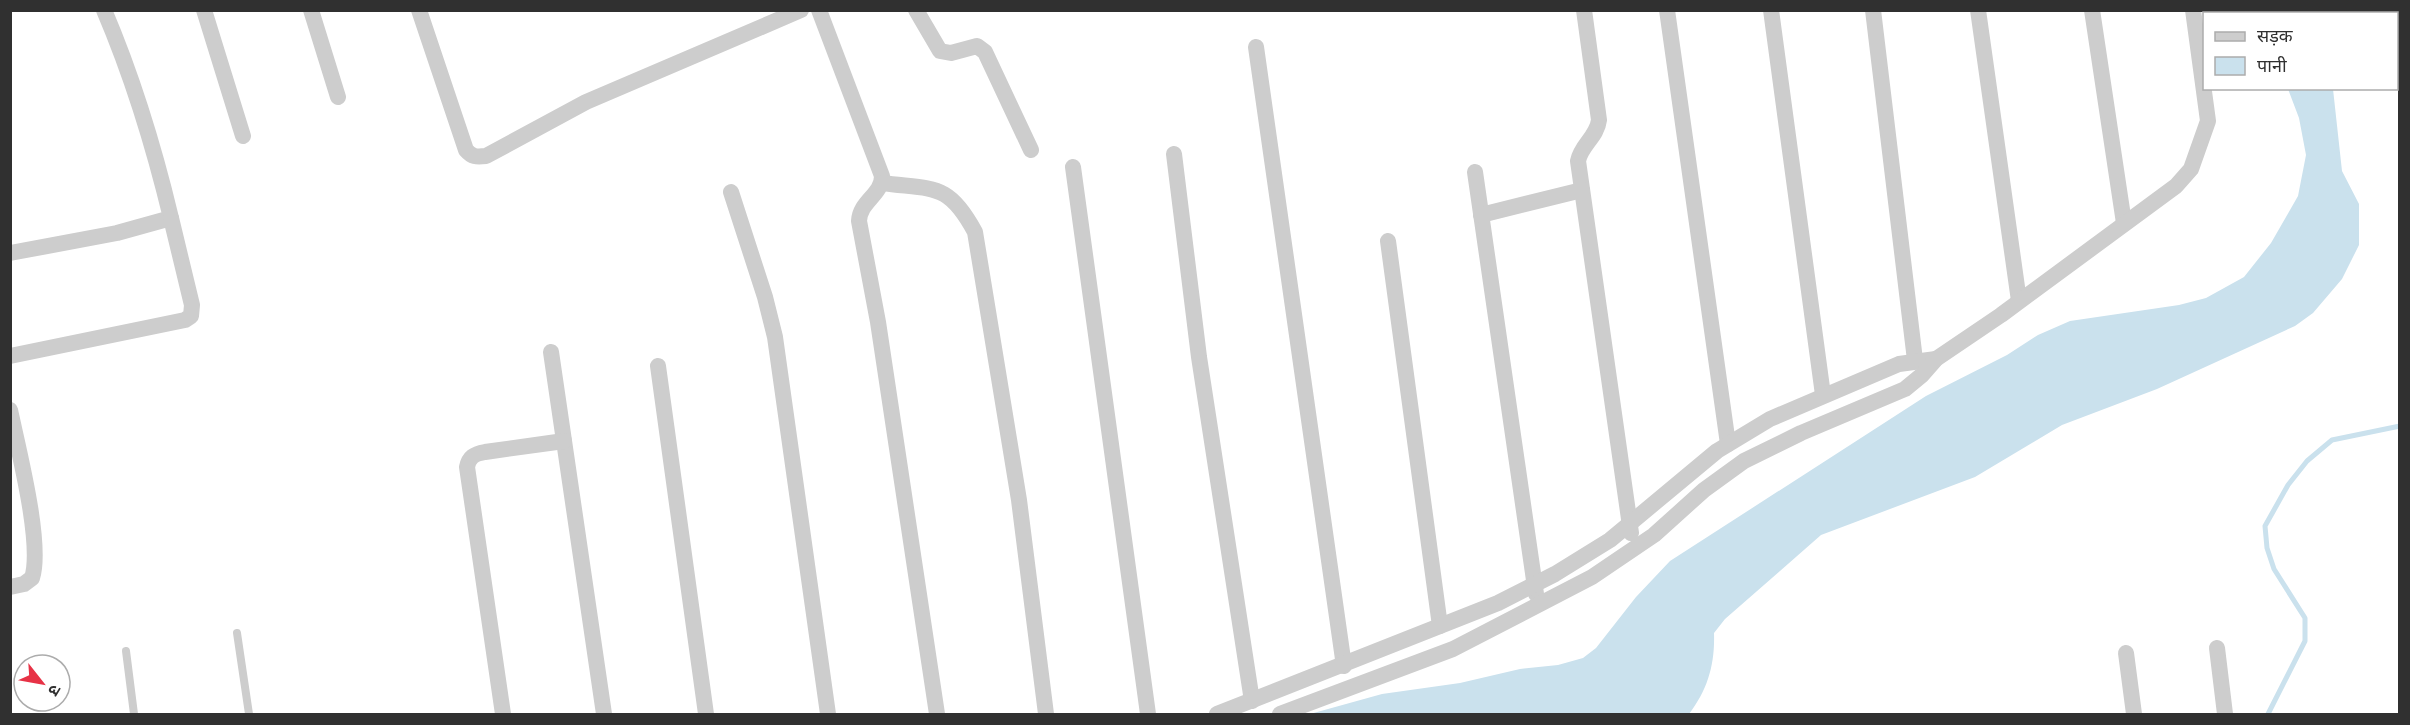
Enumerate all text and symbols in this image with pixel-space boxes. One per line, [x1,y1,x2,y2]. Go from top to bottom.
legend [2203,12,2398,90]
text: सड़क [2257,24,2294,47]
text: पानी [2257,54,2287,77]
north arrow [12,653,72,713]
text: उ [44,682,66,700]

